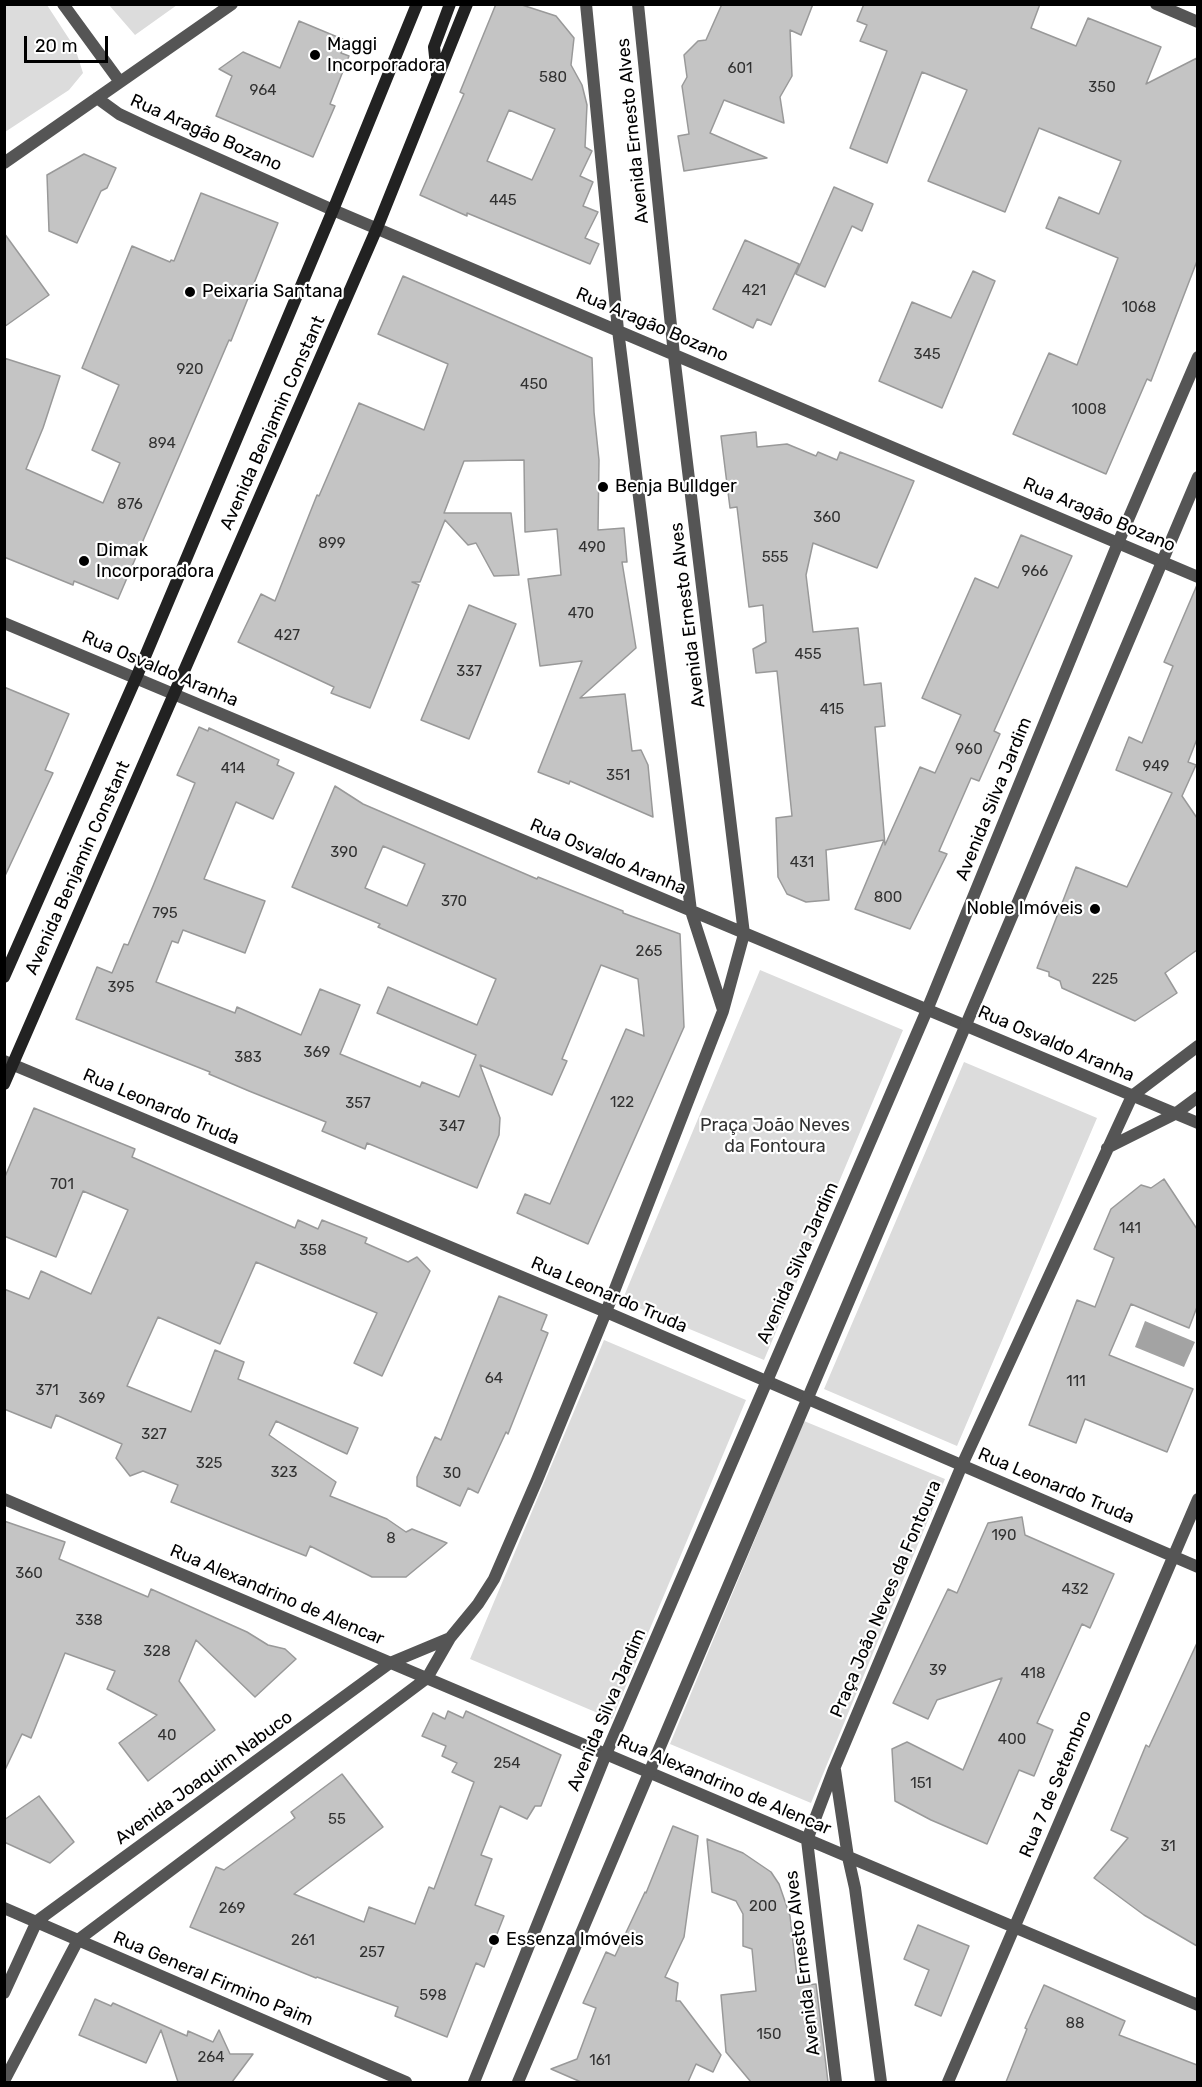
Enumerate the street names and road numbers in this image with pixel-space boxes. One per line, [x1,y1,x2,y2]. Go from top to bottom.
street label: Avenida Ernesto Alves [613,37,653,225]
street label: Rua Aragão Bozano [127,90,285,176]
street label: Rua Aragão Bozano [572,283,732,367]
street label: Avenida Benjamin Constant [216,313,330,533]
street label: Rua Aragão Bozano [1019,473,1179,557]
street label: Avenida Ernesto Alves [666,521,710,709]
street label: Rua Osvaldo Aranha [79,626,241,712]
street label: Avenida Silva Jardim [951,714,1037,884]
street label: Avenida Benjamin Constant [21,758,135,978]
street label: Rua Osvaldo Aranha [527,814,689,900]
street label: Rua Osvaldo Aranha [975,1001,1137,1087]
street label: Rua Leonardo Truda [80,1064,242,1150]
street label: Avenida Silva Jardim [753,1179,843,1347]
street label: Rua Leonardo Truda [528,1252,690,1338]
street label: Rua Leonardo Truda [975,1443,1137,1529]
street label: Praça João Neves da Fontoura [826,1477,946,1721]
street label: Rua Alexandrino de Alencar [167,1540,387,1650]
street label: Avenida Silva Jardim [563,1626,651,1794]
street label: Avenida Joaquim Nabuco [111,1706,297,1850]
street label: Rua 7 de Setembro [1015,1707,1097,1861]
street label: Rua Alexandrino de Alencar [614,1730,834,1840]
street label: Avenida Ernesto Alves [781,1869,825,2057]
street label: Rua General Firmino Paim [110,1927,316,2031]

